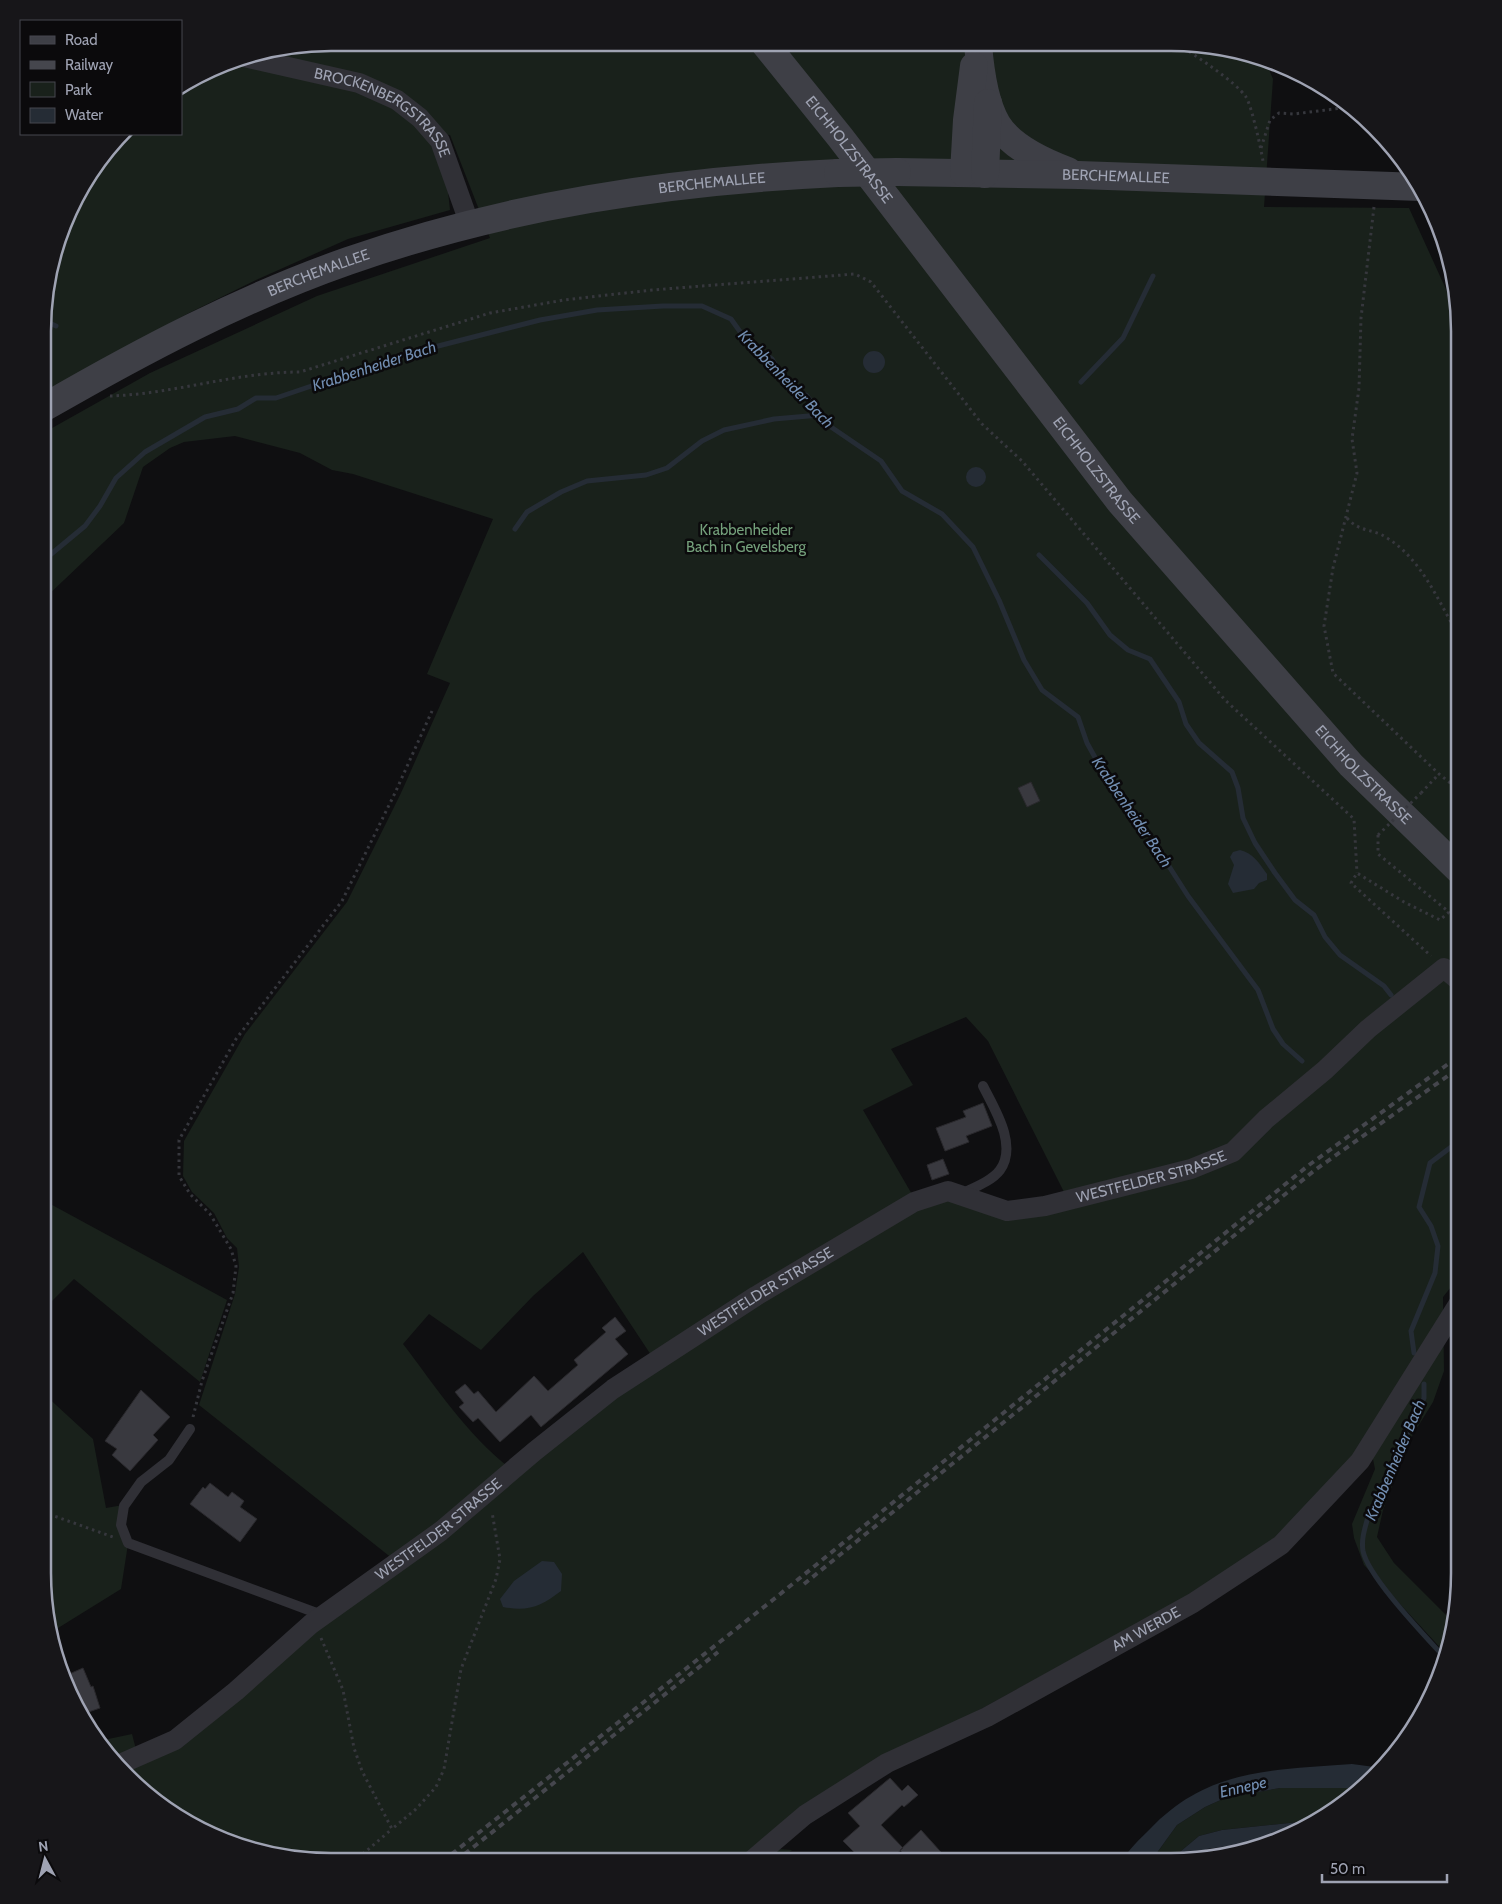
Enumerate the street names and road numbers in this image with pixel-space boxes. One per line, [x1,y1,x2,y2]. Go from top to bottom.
street label: BROCKENBERGSTRASSE [312,64,454,160]
street label: EICHHOLZSTRASSE [802,93,896,207]
street label: BERCHEMALLEE [1062,166,1170,187]
street label: BERCHEMALLEE [657,169,766,198]
street label: BERCHEMALLEE [265,245,372,300]
street label: EICHHOLZSTRASSE [1049,413,1144,527]
street label: EICHHOLZSTRASSE [1311,722,1415,828]
street label: WESTFELDER STRASSE [1074,1147,1229,1207]
street label: WESTFELDER STRASSE [695,1243,836,1340]
street label: WESTFELDER STRASSE [372,1474,505,1584]
street label: AM WERDE [1109,1603,1184,1655]

